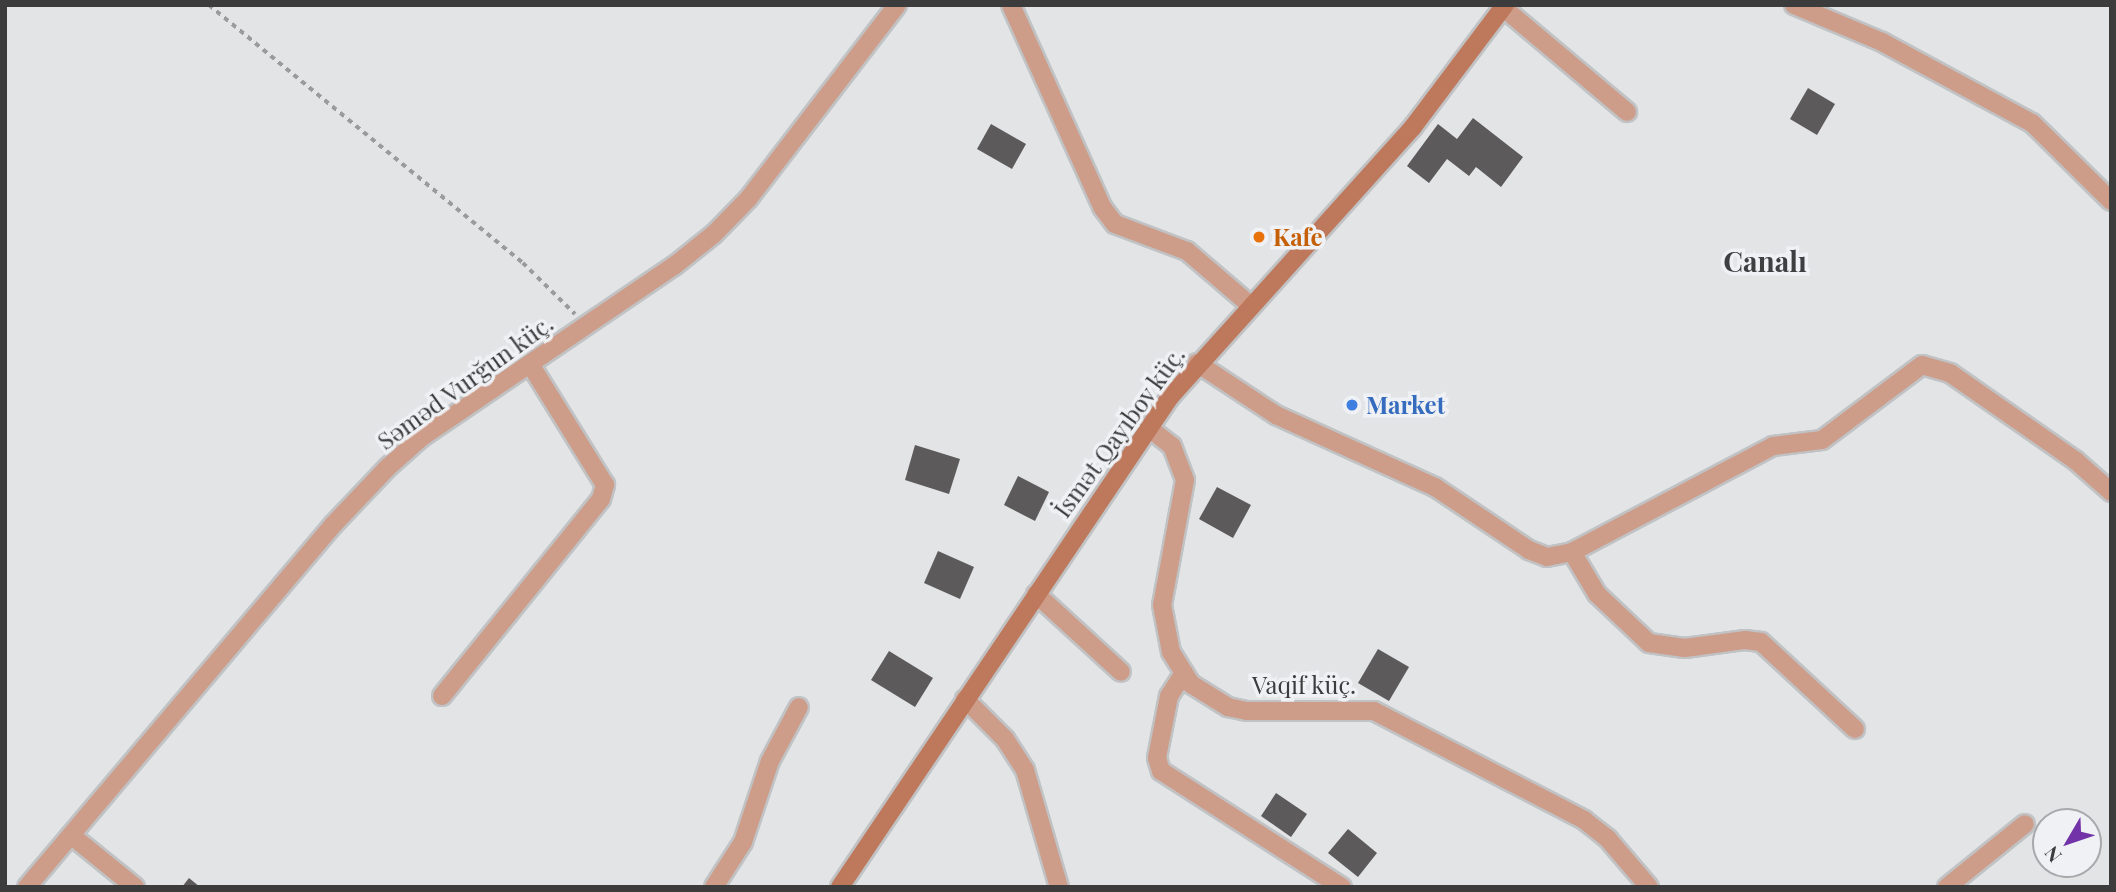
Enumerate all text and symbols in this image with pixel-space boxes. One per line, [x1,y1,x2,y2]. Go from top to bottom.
place label: Kafe [1273,223,1323,251]
marker: Kafe [1251,229,1267,245]
district label: Canalı [1723,244,1807,278]
street label: Səməd Vurğun küç. [371,308,559,456]
street label: İsmət Qayıbov küç. [1047,340,1191,524]
place label: Market [1366,391,1445,419]
marker: Market [1344,397,1360,413]
street label: Vaqif küç. [1252,671,1356,699]
north arrow [2032,808,2102,878]
text: N [2038,841,2067,868]

